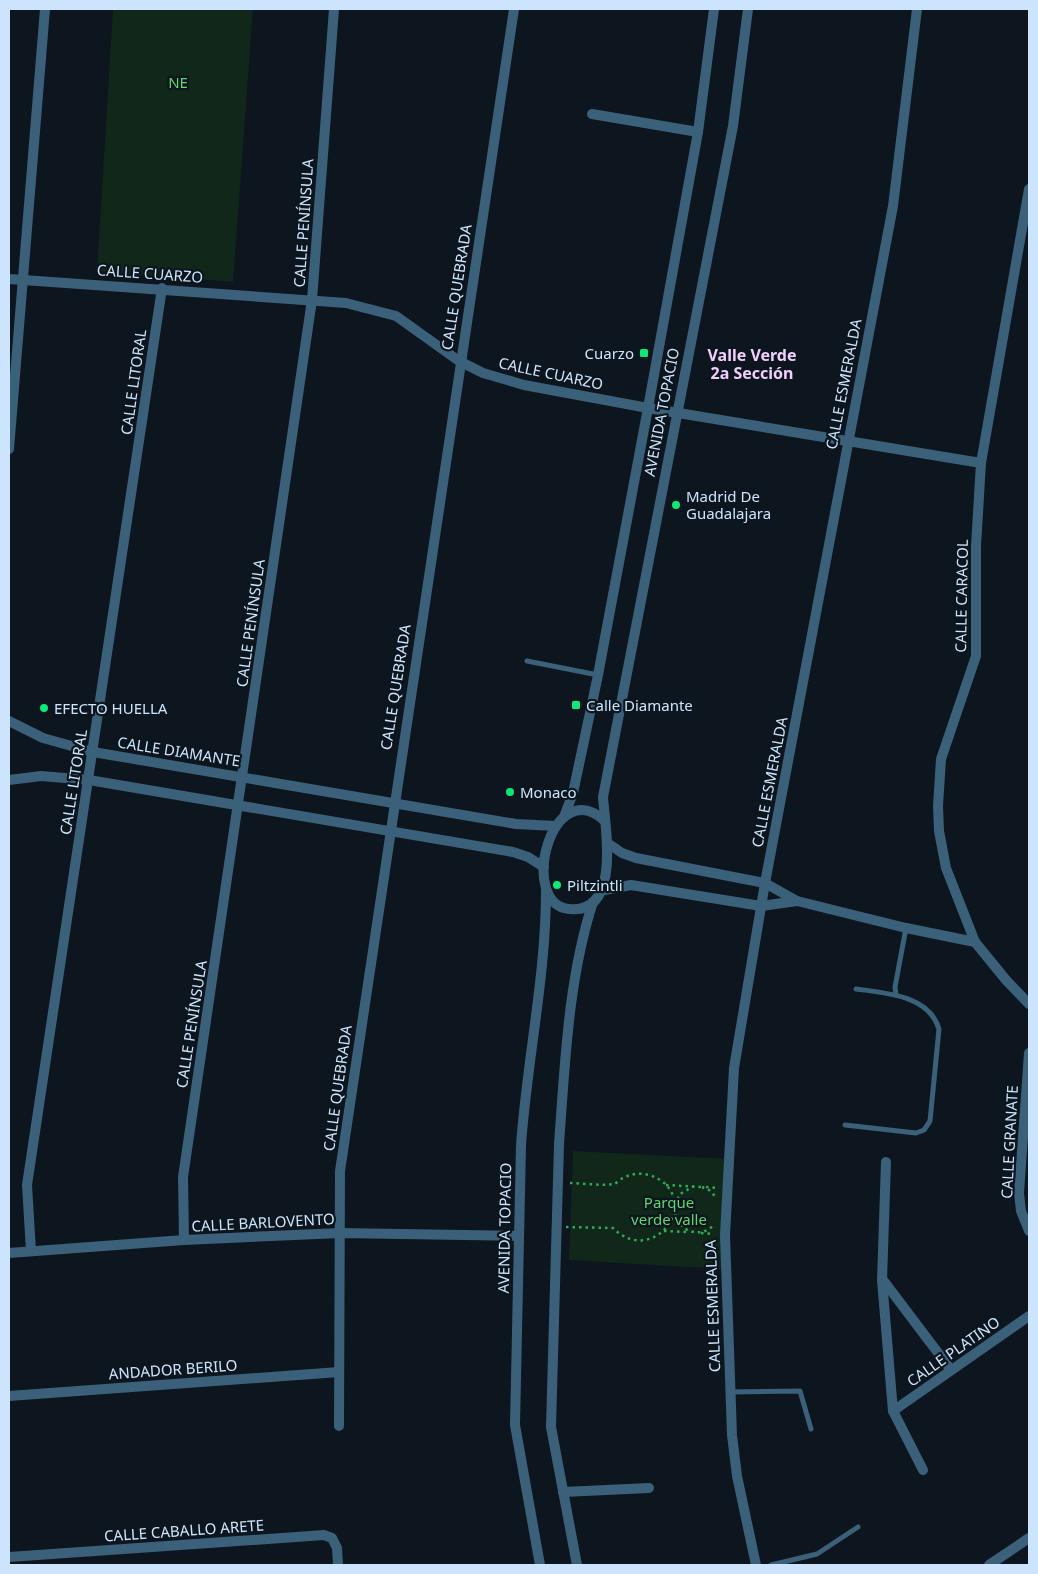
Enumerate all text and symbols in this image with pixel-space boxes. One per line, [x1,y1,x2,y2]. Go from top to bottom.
park label: NE [168,72,188,92]
street label: CALLE PENÍNSULA [289,158,318,288]
street label: CALLE QUEBRADA [436,222,476,351]
street label: CALLE CUARZO [96,259,204,287]
street label: CALLE ESMERALDA [821,317,866,451]
street label: CALLE LITORAL [116,328,150,436]
place label: Cuarzo [585,343,634,363]
district label: Valle Verde 2a Sección [707,344,797,384]
street label: AVENIDA TOPACIO [639,346,683,478]
marker: Cuarzo [638,347,650,359]
street label: CALLE CUARZO [497,352,605,394]
place label: Madrid De Guadalajara [686,486,771,523]
marker: Madrid De Guadalajara [670,499,682,511]
street label: CALLE CARACOL [950,539,972,653]
street label: CALLE PENÍNSULA [231,557,269,688]
street label: CALLE QUEBRADA [375,622,415,751]
place label: Calle Diamante [586,695,693,715]
place label: EFECTO HUELLA [54,698,168,718]
marker: Calle Diamante [570,699,582,711]
marker: EFECTO HUELLA [38,702,50,714]
street label: CALLE ESMERALDA [747,715,792,849]
street label: CALLE LITORAL [55,728,91,836]
street label: CALLE DIAMANTE [116,731,242,771]
place label: Monaco [520,782,577,802]
marker: Monaco [504,786,516,798]
place label: Piltzintli [567,875,623,895]
marker: Piltzintli [551,879,563,891]
street label: CALLE PENÍNSULA [171,958,211,1089]
street label: CALLE QUEBRADA [318,1023,356,1152]
street label: CALLE GRANATE [996,1085,1022,1199]
street label: AVENIDA TOPACIO [493,1163,515,1293]
park label: Parque verde valle [631,1192,707,1229]
street label: CALLE BARLOVENTO [191,1208,335,1236]
street label: CALLE ESMERALDA [700,1239,724,1373]
street label: CALLE PLATINO [903,1312,1003,1390]
street label: ANDADOR BERILO [108,1355,238,1383]
street label: CALLE CABALLO ARETE [103,1514,265,1546]

